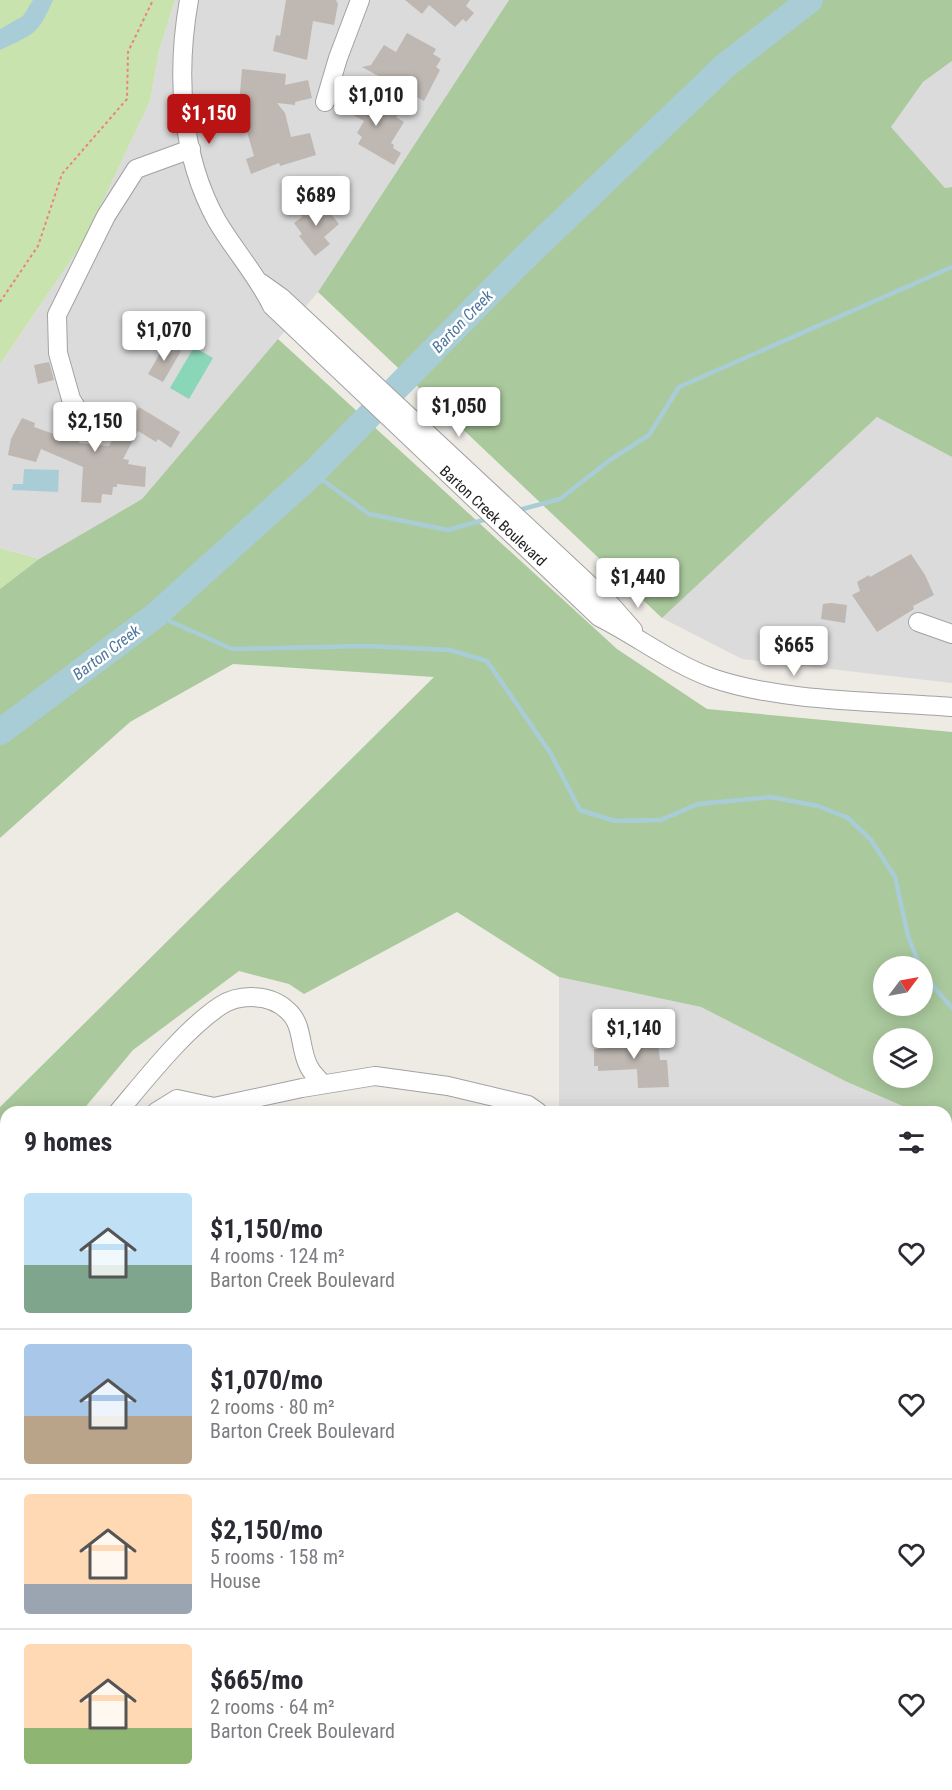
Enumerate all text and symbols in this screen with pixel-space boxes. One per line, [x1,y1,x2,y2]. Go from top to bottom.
pin: $1,010 [327,76,425,127]
text: $1,010 [348,83,404,107]
pin: $1,150 [160,94,258,145]
text: $1,150 [181,101,237,125]
pin: $689 [280,176,352,227]
text: $689 [296,183,336,207]
water label: Barton Creek [428,285,497,356]
pin: $1,070 [115,311,213,362]
text: $1,070 [136,318,192,342]
pin: $1,050 [410,387,508,438]
text: $1,050 [431,394,487,418]
pin: $2,150 [46,402,144,453]
text: $2,150 [67,409,123,433]
street label: Barton Creek Boulevard [436,462,550,570]
pin: $1,440 [589,558,687,609]
text: $1,440 [610,565,666,589]
water label: Barton Creek [69,620,144,684]
pin: $665 [758,626,830,677]
text: $665 [774,633,814,657]
north arrow [873,956,933,1016]
map controls [873,956,933,1088]
pin: $1,140 [585,1009,683,1060]
text: $1,140 [606,1016,662,1040]
button: layers [873,1028,933,1088]
icon: filters [895,1126,928,1159]
text: 9 homes [24,1127,112,1157]
text: $1,150/mo [210,1214,323,1244]
icon: home [72,1217,144,1289]
icon: heart [895,1237,928,1270]
text: 4 rooms · 124 m² [210,1244,345,1268]
text: Barton Creek Boulevard [210,1268,395,1292]
text: $1,070/mo [210,1365,323,1395]
icon: home [72,1368,144,1440]
icon: heart [895,1388,928,1421]
text: 2 rooms · 80 m² [210,1395,335,1419]
text: Barton Creek Boulevard [210,1419,395,1443]
text: $2,150/mo [210,1515,323,1545]
icon: home [72,1518,144,1590]
icon: heart [895,1538,928,1571]
text: 5 rooms · 158 m² [210,1545,345,1569]
text: House [210,1569,261,1593]
text: $665/mo [210,1665,303,1695]
icon: home [72,1668,144,1740]
icon: heart [895,1688,928,1721]
text: 2 rooms · 64 m² [210,1695,335,1719]
text: Barton Creek Boulevard [210,1719,395,1743]

